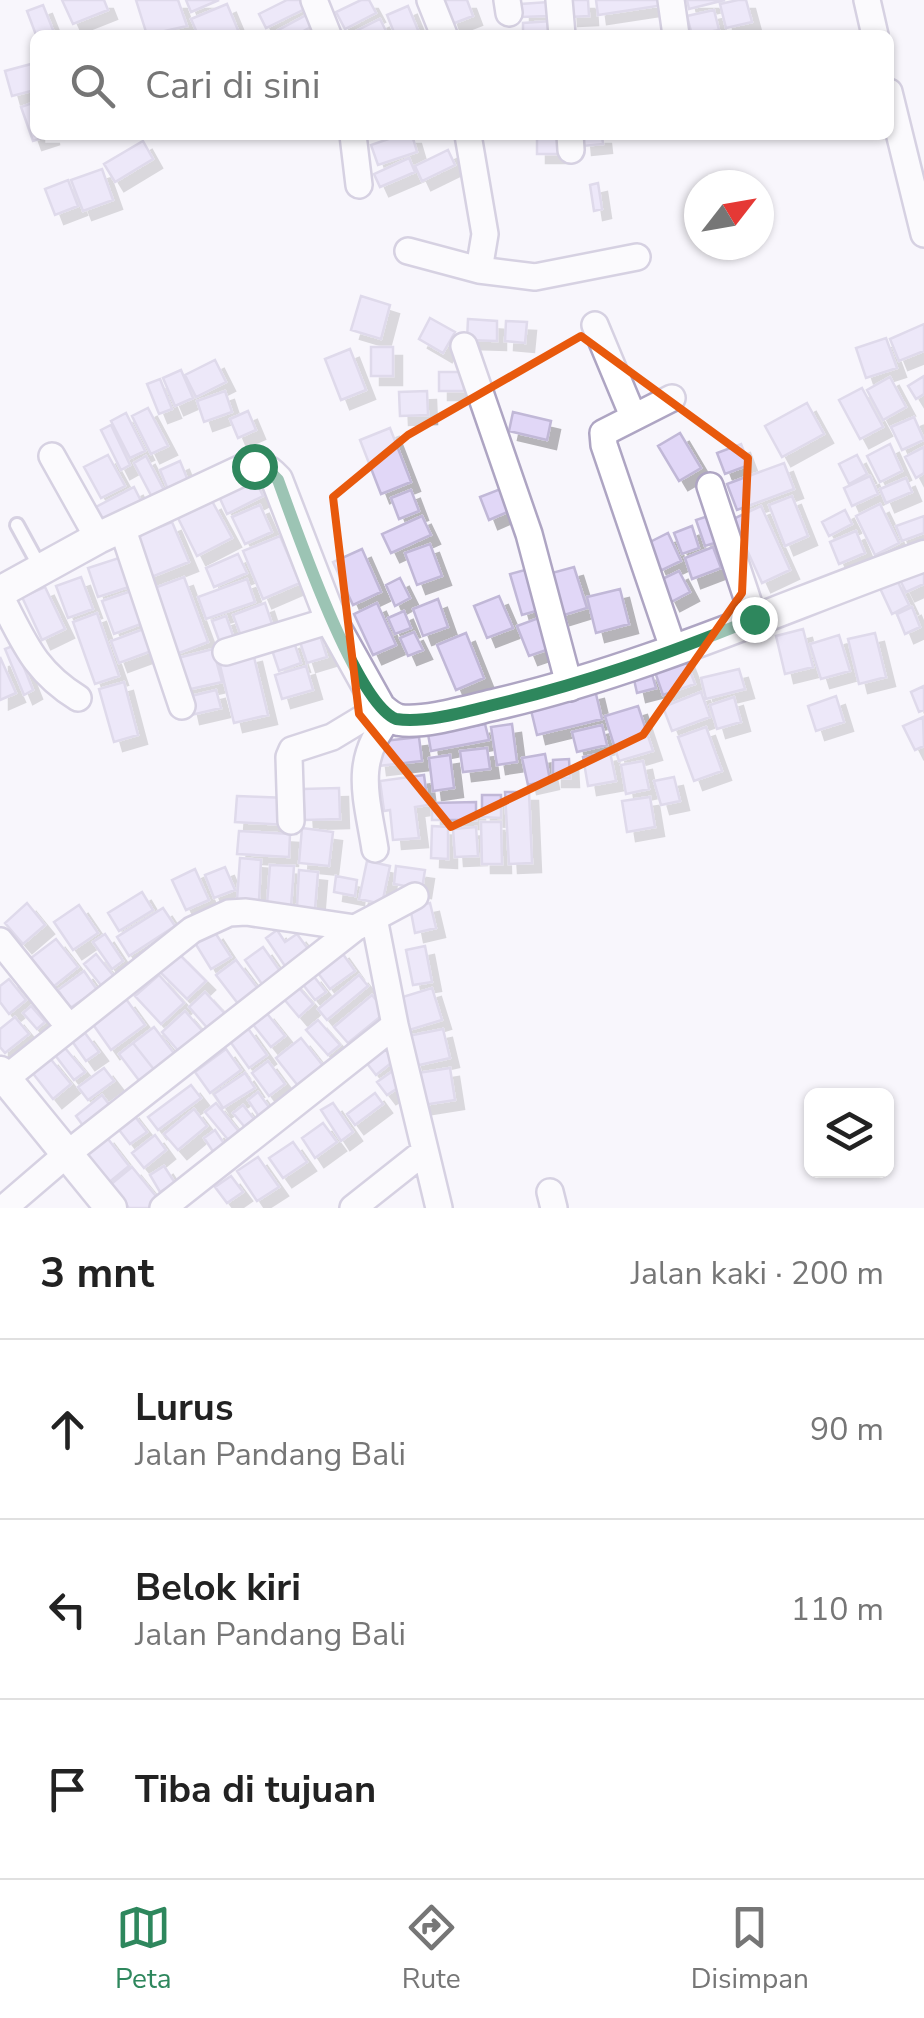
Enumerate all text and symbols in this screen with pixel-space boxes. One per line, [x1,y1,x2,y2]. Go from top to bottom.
search box [30,30,894,140]
icon: search [65,58,120,113]
text: Cari di sini [145,60,321,111]
north arrow [684,170,774,260]
route start [232,444,278,490]
route end [732,597,778,643]
map controls [804,1088,894,1178]
button: layers [804,1088,894,1178]
text: 3 mnt [40,1245,154,1302]
text: Jalan kaki · 200 m [631,1252,884,1295]
text: Lurus [135,1382,233,1433]
icon: ahead [40,1402,95,1457]
text: 90 m [810,1408,884,1451]
text: Jalan Pandang Bali [135,1433,406,1476]
text: Belok kiri [135,1562,301,1613]
icon: left [40,1582,95,1637]
text: 110 m [791,1588,884,1631]
text: Jalan Pandang Bali [135,1613,406,1656]
icon: arrive [40,1762,95,1817]
text: Tiba di tujuan [135,1764,376,1815]
tab: Peta [115,1900,172,1998]
tab: Rute [402,1900,461,1998]
tab: Disimpan [691,1900,809,1998]

